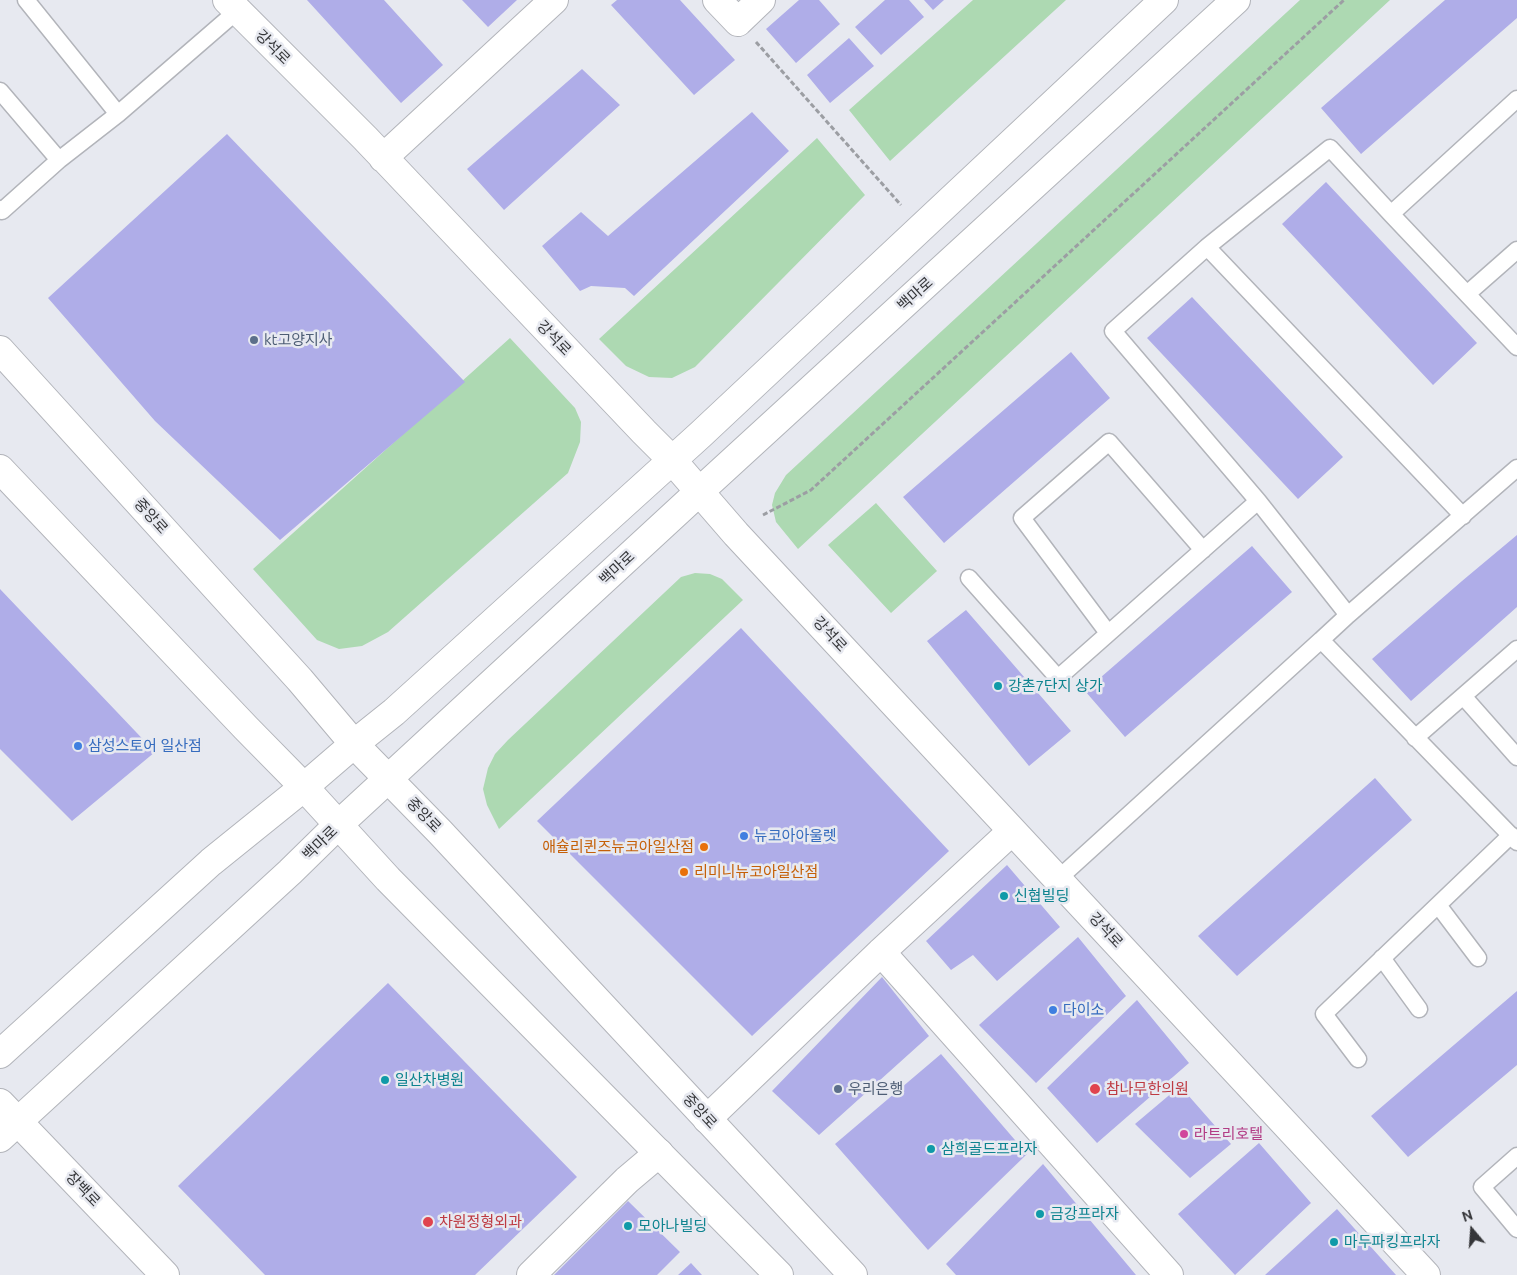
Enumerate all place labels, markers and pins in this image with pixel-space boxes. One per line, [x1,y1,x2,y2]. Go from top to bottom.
place label: kt고양지사 [264,331,333,349]
marker: kt고양지사 [248,334,260,346]
place label: 강촌7단지 상가 [1008,677,1103,695]
marker: 강촌7단지 상가 [992,680,1004,692]
place label: 삼성스토어 일산점 [88,737,202,755]
marker: 삼성스토어 일산점 [72,740,84,752]
place label: 뉴코아아울렛 [754,827,837,845]
marker: 뉴코아아울렛 [738,830,750,842]
place label: 애슐리퀸즈뉴코아일산점 [542,838,694,856]
marker: 애슐리퀸즈뉴코아일산점 [698,841,710,853]
place label: 리미니뉴코아일산점 [694,863,818,881]
marker: 리미니뉴코아일산점 [678,866,690,878]
place label: 신협빌딩 [1014,887,1069,905]
marker: 신협빌딩 [998,890,1010,902]
place label: 다이소 [1063,1001,1104,1019]
marker: 다이소 [1047,1004,1059,1016]
place label: 일산차병원 [395,1071,464,1089]
marker: 일산차병원 [379,1074,391,1086]
place label: 우리은행 [848,1080,903,1098]
place label: 참나무한의원 [1106,1080,1189,1098]
marker: 참나무한의원 [1088,1082,1102,1096]
marker: 우리은행 [832,1083,844,1095]
place label: 라트리호텔 [1194,1125,1263,1143]
marker: 라트리호텔 [1178,1128,1190,1140]
place label: 삼희골드프라자 [941,1140,1038,1158]
marker: 삼희골드프라자 [925,1143,937,1155]
place label: 금강프라자 [1050,1205,1119,1223]
marker: 금강프라자 [1034,1208,1046,1220]
place label: 차원정형외과 [439,1213,522,1231]
marker: 차원정형외과 [421,1215,435,1229]
place label: 모아나빌딩 [638,1217,707,1235]
marker: 모아나빌딩 [622,1220,634,1232]
place label: 마두파킹프라자 [1344,1233,1441,1251]
marker: 마두파킹프라자 [1328,1236,1340,1248]

